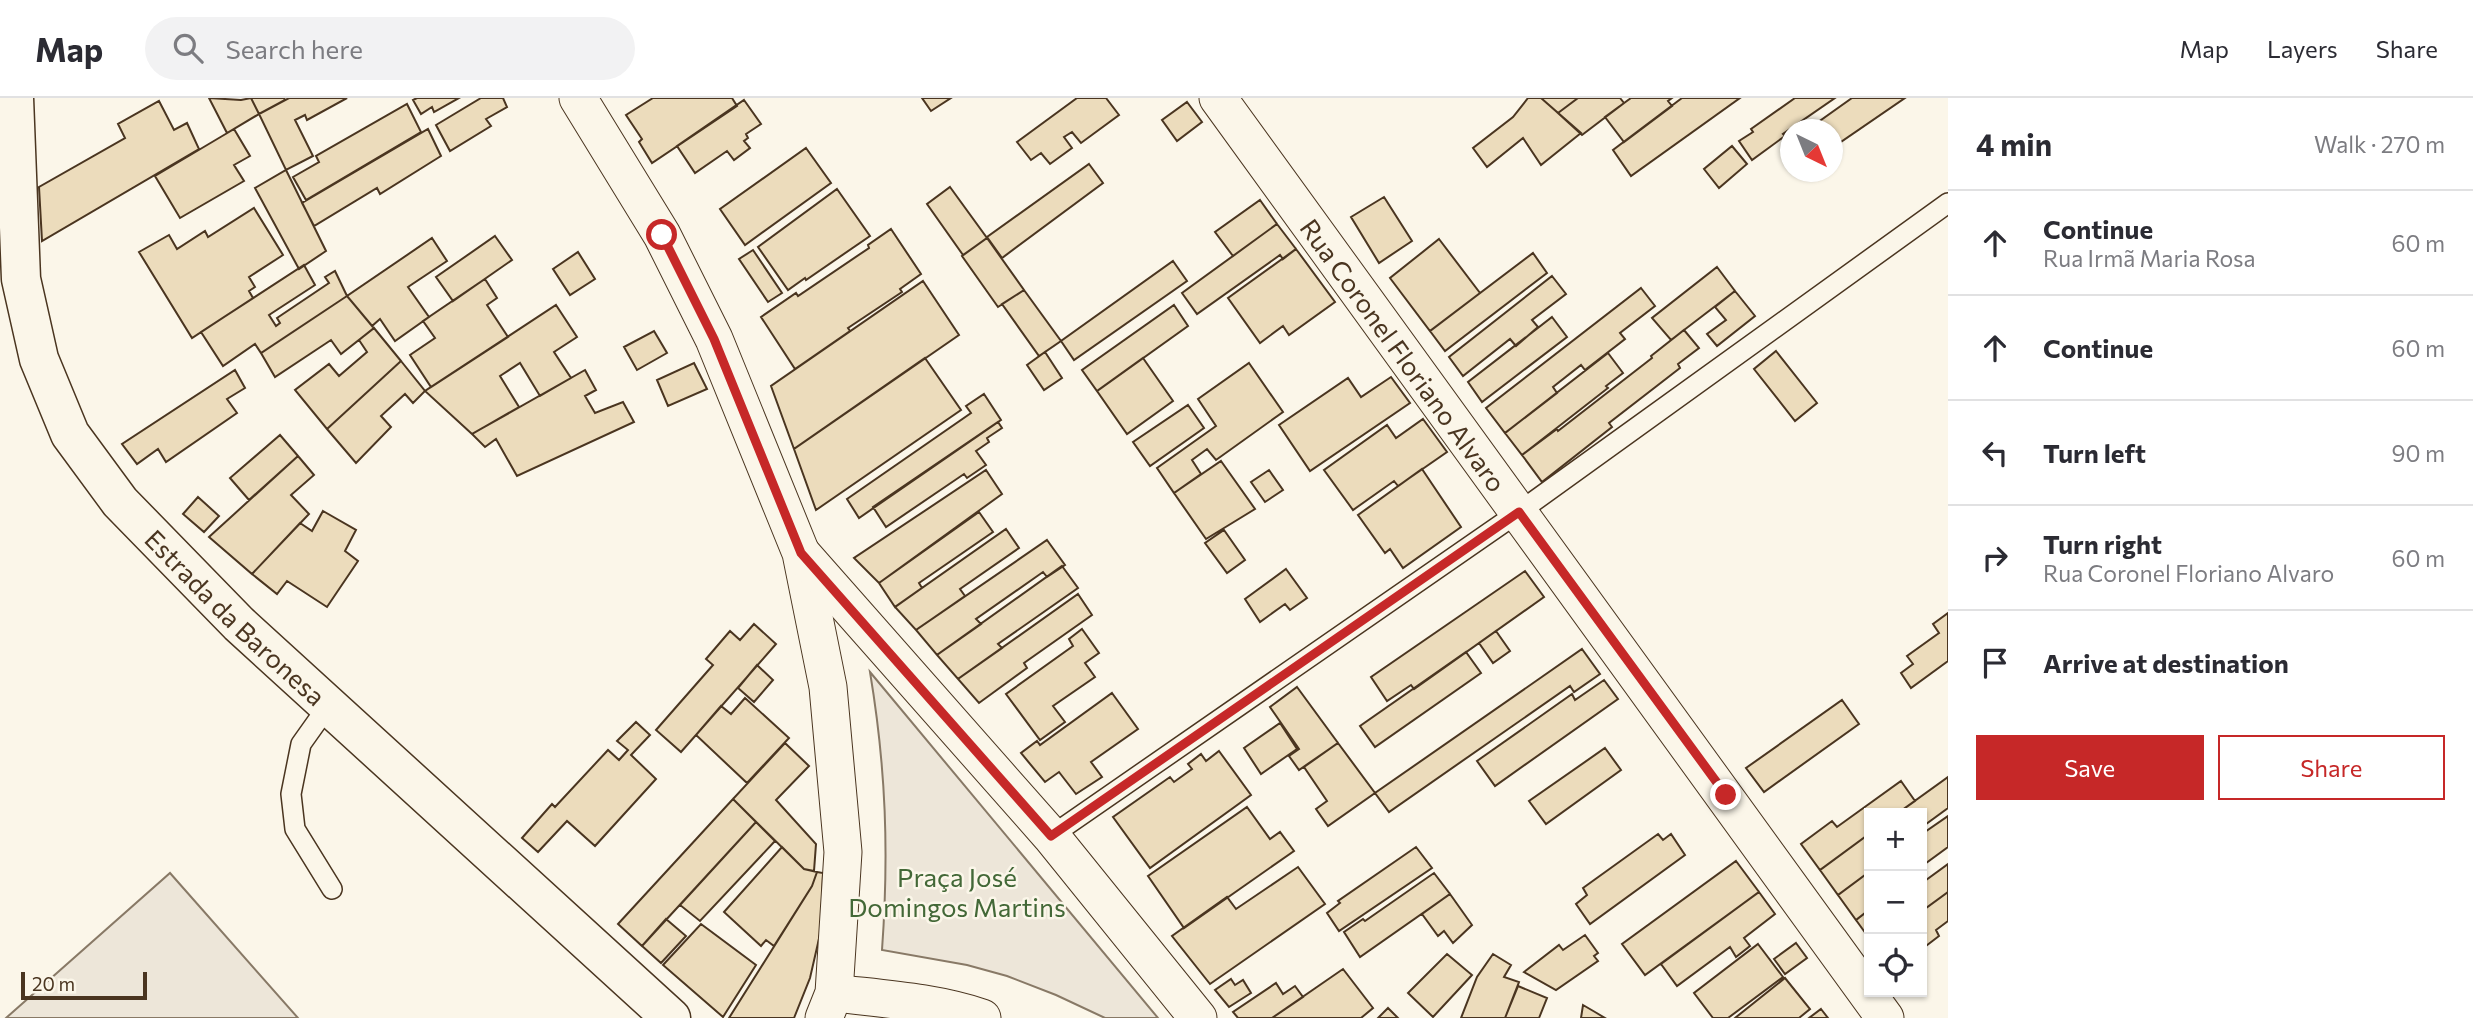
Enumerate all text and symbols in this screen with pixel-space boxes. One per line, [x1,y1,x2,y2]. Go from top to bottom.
search box [145,17,635,80]
text: Map [35,28,103,69]
icon: search [169,29,207,67]
text: Search here [225,33,363,64]
text: Map [2180,34,2229,63]
text: Layers [2267,34,2338,63]
text: Share [2376,34,2438,63]
north arrow [1780,119,1843,182]
text: 4 min [1976,125,2052,162]
text: Walk · 270 m [2314,130,2445,158]
street label: Rua Coronel Floriano Alvaro [1295,212,1513,497]
text: Continue [2043,213,2153,244]
route start [646,219,677,250]
icon: ahead [1976,224,2014,262]
text: 60 m [2392,229,2445,257]
text: Rua Irmã Maria Rosa [2043,244,2256,272]
icon: ahead [1976,329,2014,367]
text: Continue [2043,332,2153,363]
text: 60 m [2392,334,2445,362]
icon: left [1976,434,2014,472]
text: Turn left [2043,437,2146,468]
text: 90 m [2392,439,2445,467]
street label: Estrada da Baronesa [140,523,332,711]
text: Turn right [2043,528,2162,559]
icon: right [1976,539,2014,577]
text: 60 m [2392,544,2445,572]
text: Rua Coronel Floriano Alvaro [2043,559,2334,587]
icon: arrive [1976,644,2014,682]
text: Arrive at destination [2043,647,2289,678]
button: Save [1976,735,2204,800]
button: Share [2218,735,2445,800]
route end [1710,779,1741,810]
map controls [1864,808,1927,997]
button: + [1864,808,1927,871]
park label: Praça José Domingos Martins [848,861,1066,922]
button: − [1864,871,1927,934]
button: locate [1864,934,1927,997]
scale bar [21,969,147,1001]
text: 20 m [32,972,75,995]

